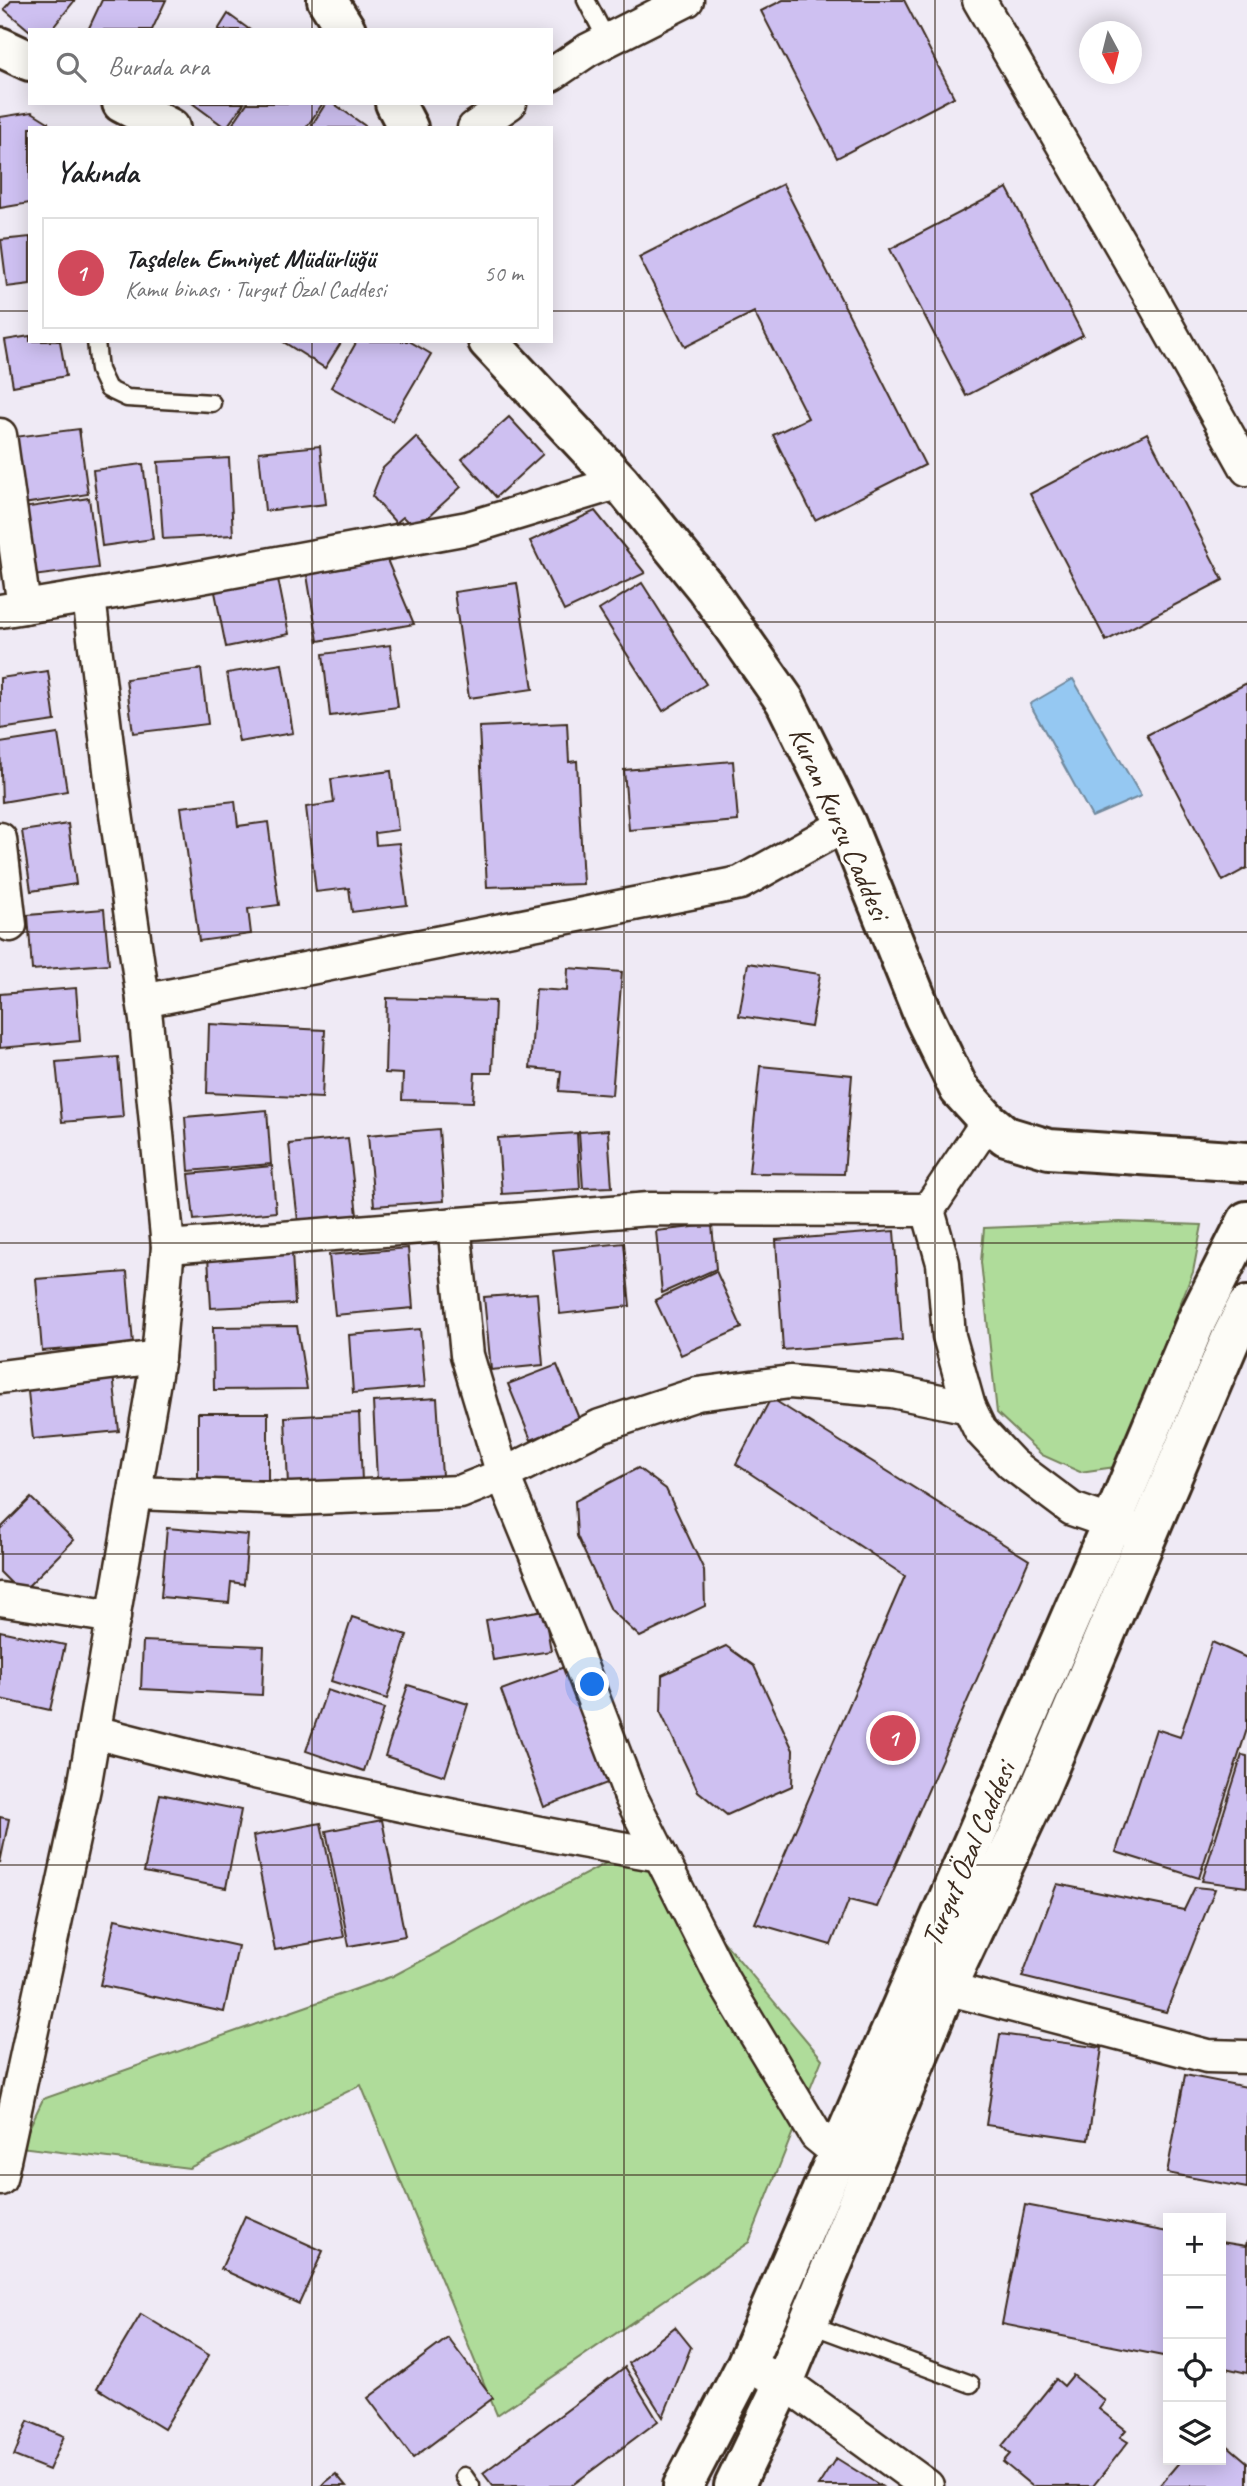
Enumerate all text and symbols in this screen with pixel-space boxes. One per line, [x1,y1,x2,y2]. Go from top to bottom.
north arrow [1079,21,1142,84]
search box [28,28,553,105]
icon: search [52,48,90,86]
text: Burada ara [108,50,209,83]
text: Yakında [56,153,138,191]
text: Taşdelen Emniyet Müdürlüğü [125,242,375,275]
text: 1 [76,259,86,288]
text: 50 m [484,259,523,288]
text: Kamu binası · Turgut Özal Caddesi [125,275,386,304]
street label: Kuran Kursu Caddesi [780,721,901,929]
your location [575,1667,609,1701]
pin: 1 [870,1712,916,1764]
street label: Turgut Özal Caddesi [912,1753,1025,1952]
map controls [1163,2213,1226,2465]
button: + [1163,2213,1226,2276]
button: − [1163,2276,1226,2339]
button: locate [1163,2339,1226,2402]
button: layers [1163,2402,1226,2465]

